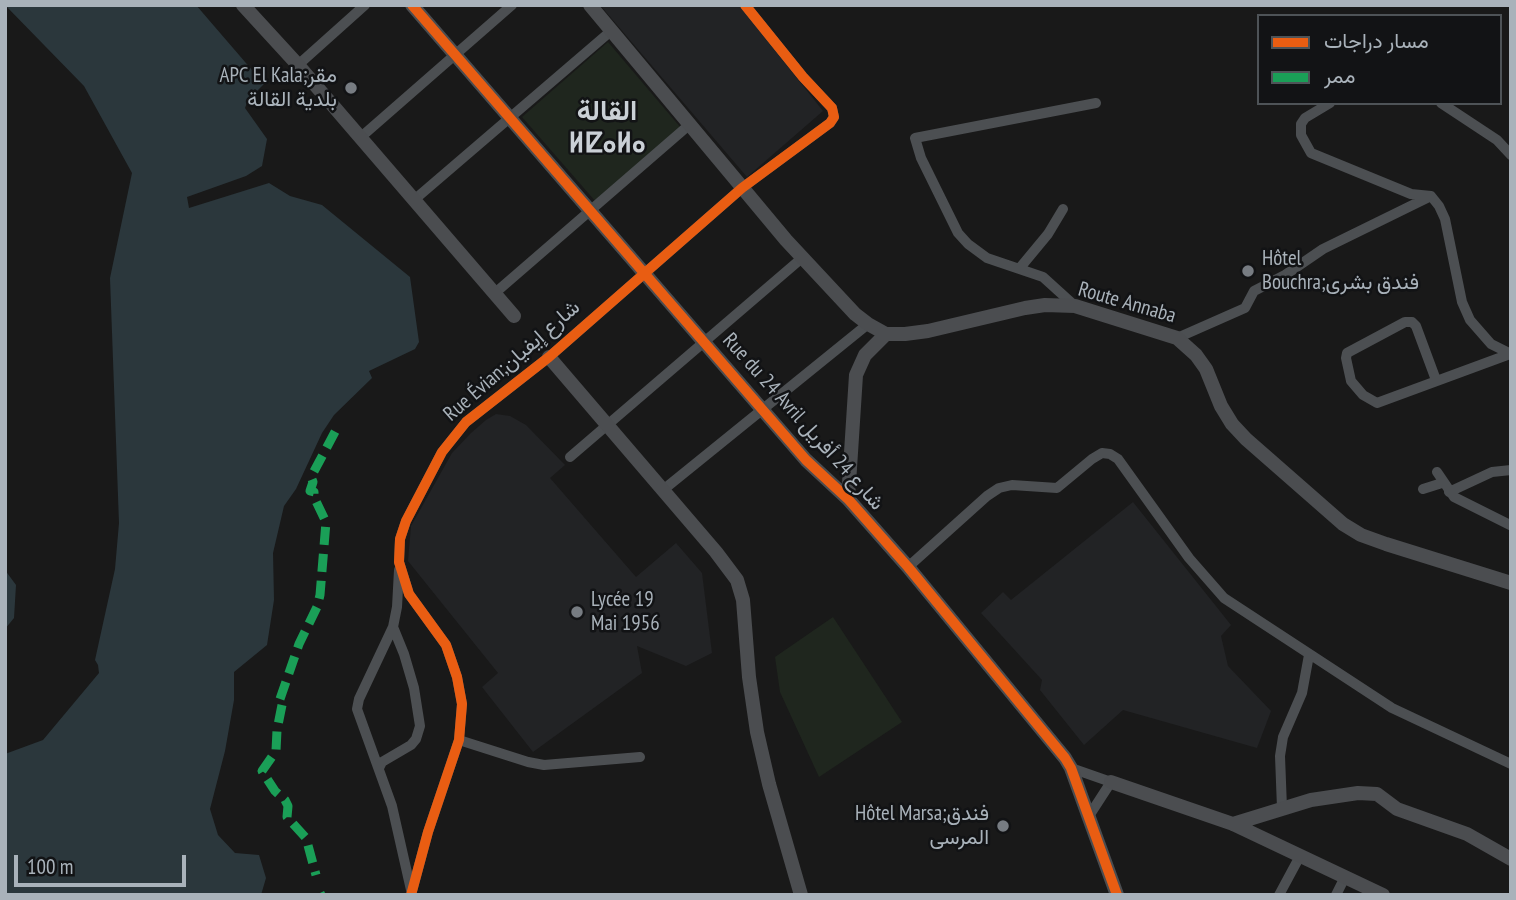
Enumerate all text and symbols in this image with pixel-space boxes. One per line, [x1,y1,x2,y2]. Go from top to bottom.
legend [1257,14,1502,105]
text: مسار دراجات [1324,27,1429,54]
text: ممر [1324,62,1355,89]
place label: APC El Kala;مقر بلدية القالة [220,63,337,113]
marker: APC El Kala;مقر بلدية القالة [343,80,359,96]
district label: القالة ⵍⵇⴰⵍⴰ [568,95,646,161]
place label: Hôtel Bouchra;فندق بشرى [1262,246,1419,296]
marker: Hôtel Bouchra;فندق بشرى [1240,263,1256,279]
street label: Route Annaba [1075,277,1179,329]
street label: Rue Évian;شارع إيفيان [439,295,585,427]
street label: Rue du 24 Avril شارع 24 أفريل [717,328,889,516]
place label: Lycée 19 Mai 1956 [591,587,660,637]
marker: Lycée 19 Mai 1956 [569,604,585,620]
place label: Hôtel Marsa;فندق المرسى [855,801,989,851]
marker: Hôtel Marsa;فندق المرسى [995,818,1011,834]
scale bar [18,841,189,885]
text: 100 m [27,853,73,880]

